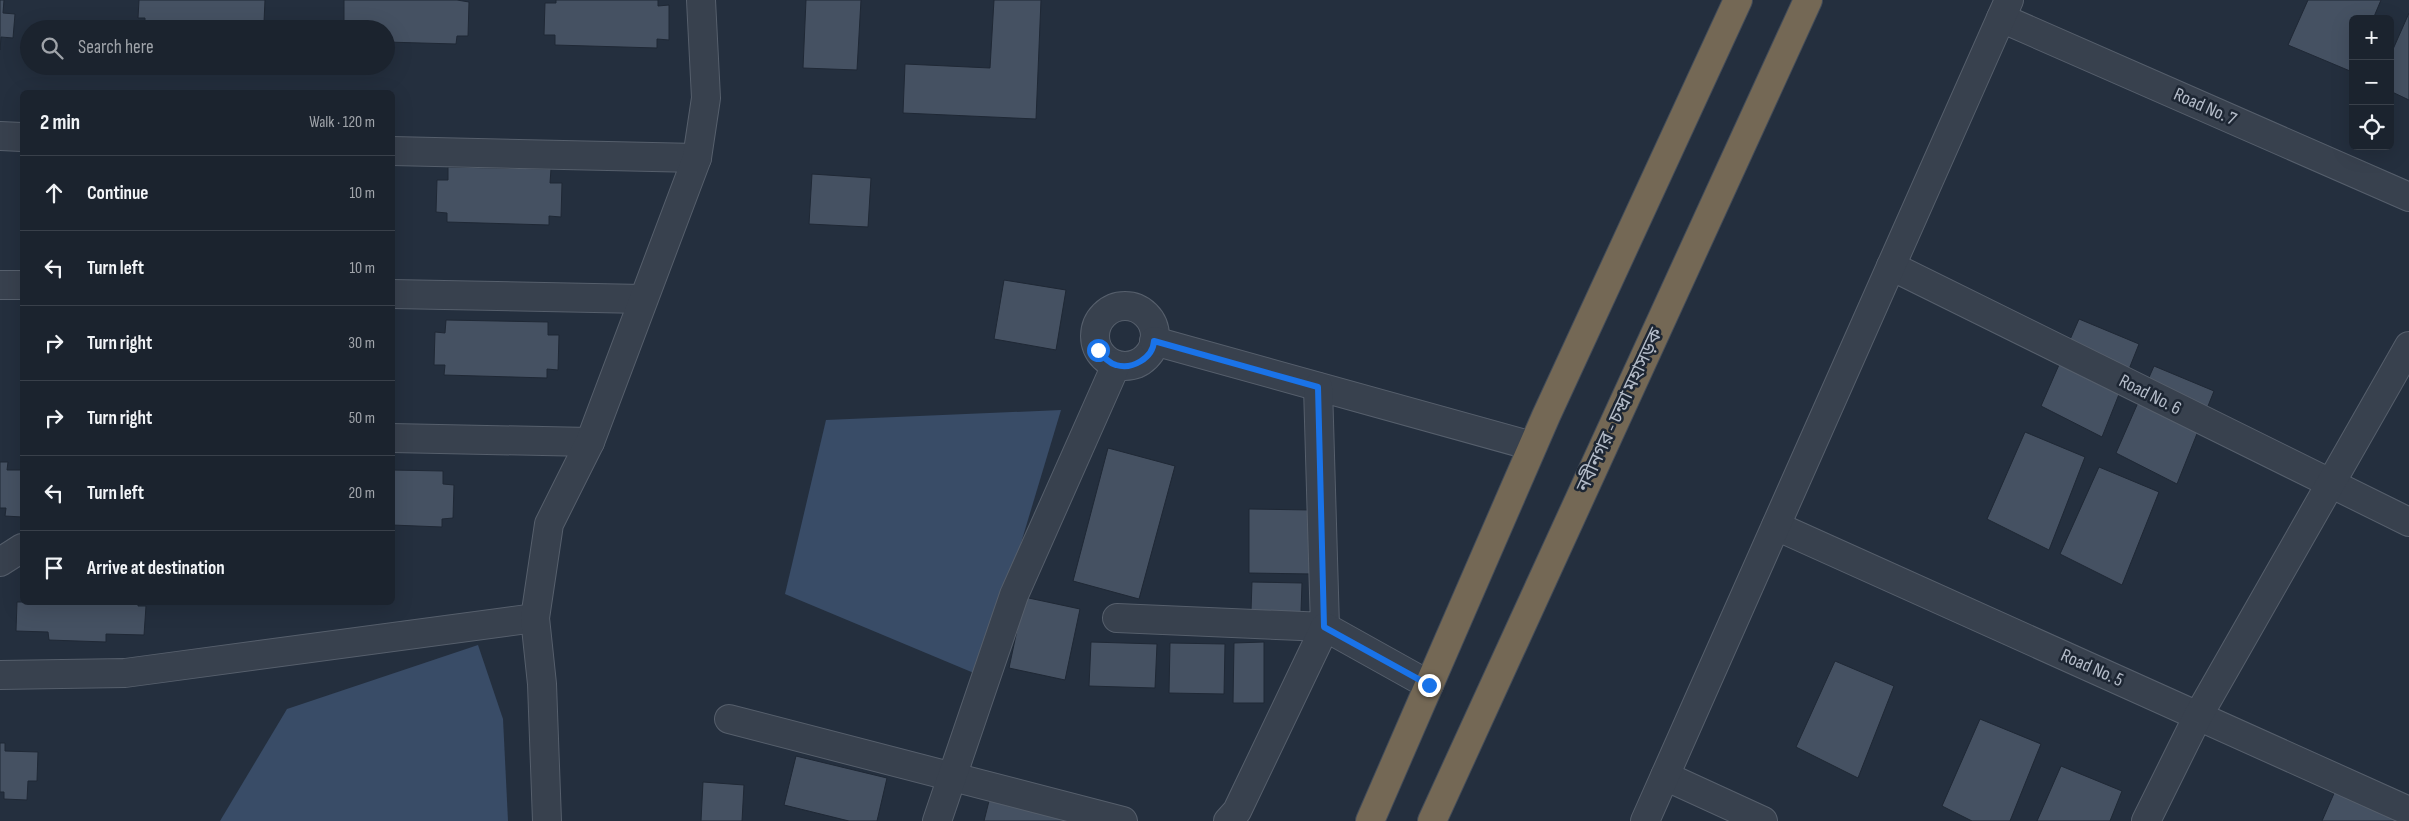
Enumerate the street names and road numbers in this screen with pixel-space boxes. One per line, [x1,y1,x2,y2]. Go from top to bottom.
street label: Road No. 7 [2170,83,2240,131]
street label: নবীনগর - চন্দ্রা মহাসড়ক [1571,323,1668,497]
street label: Road No. 6 [2115,370,2185,420]
street label: Road No. 5 [2057,644,2127,692]

